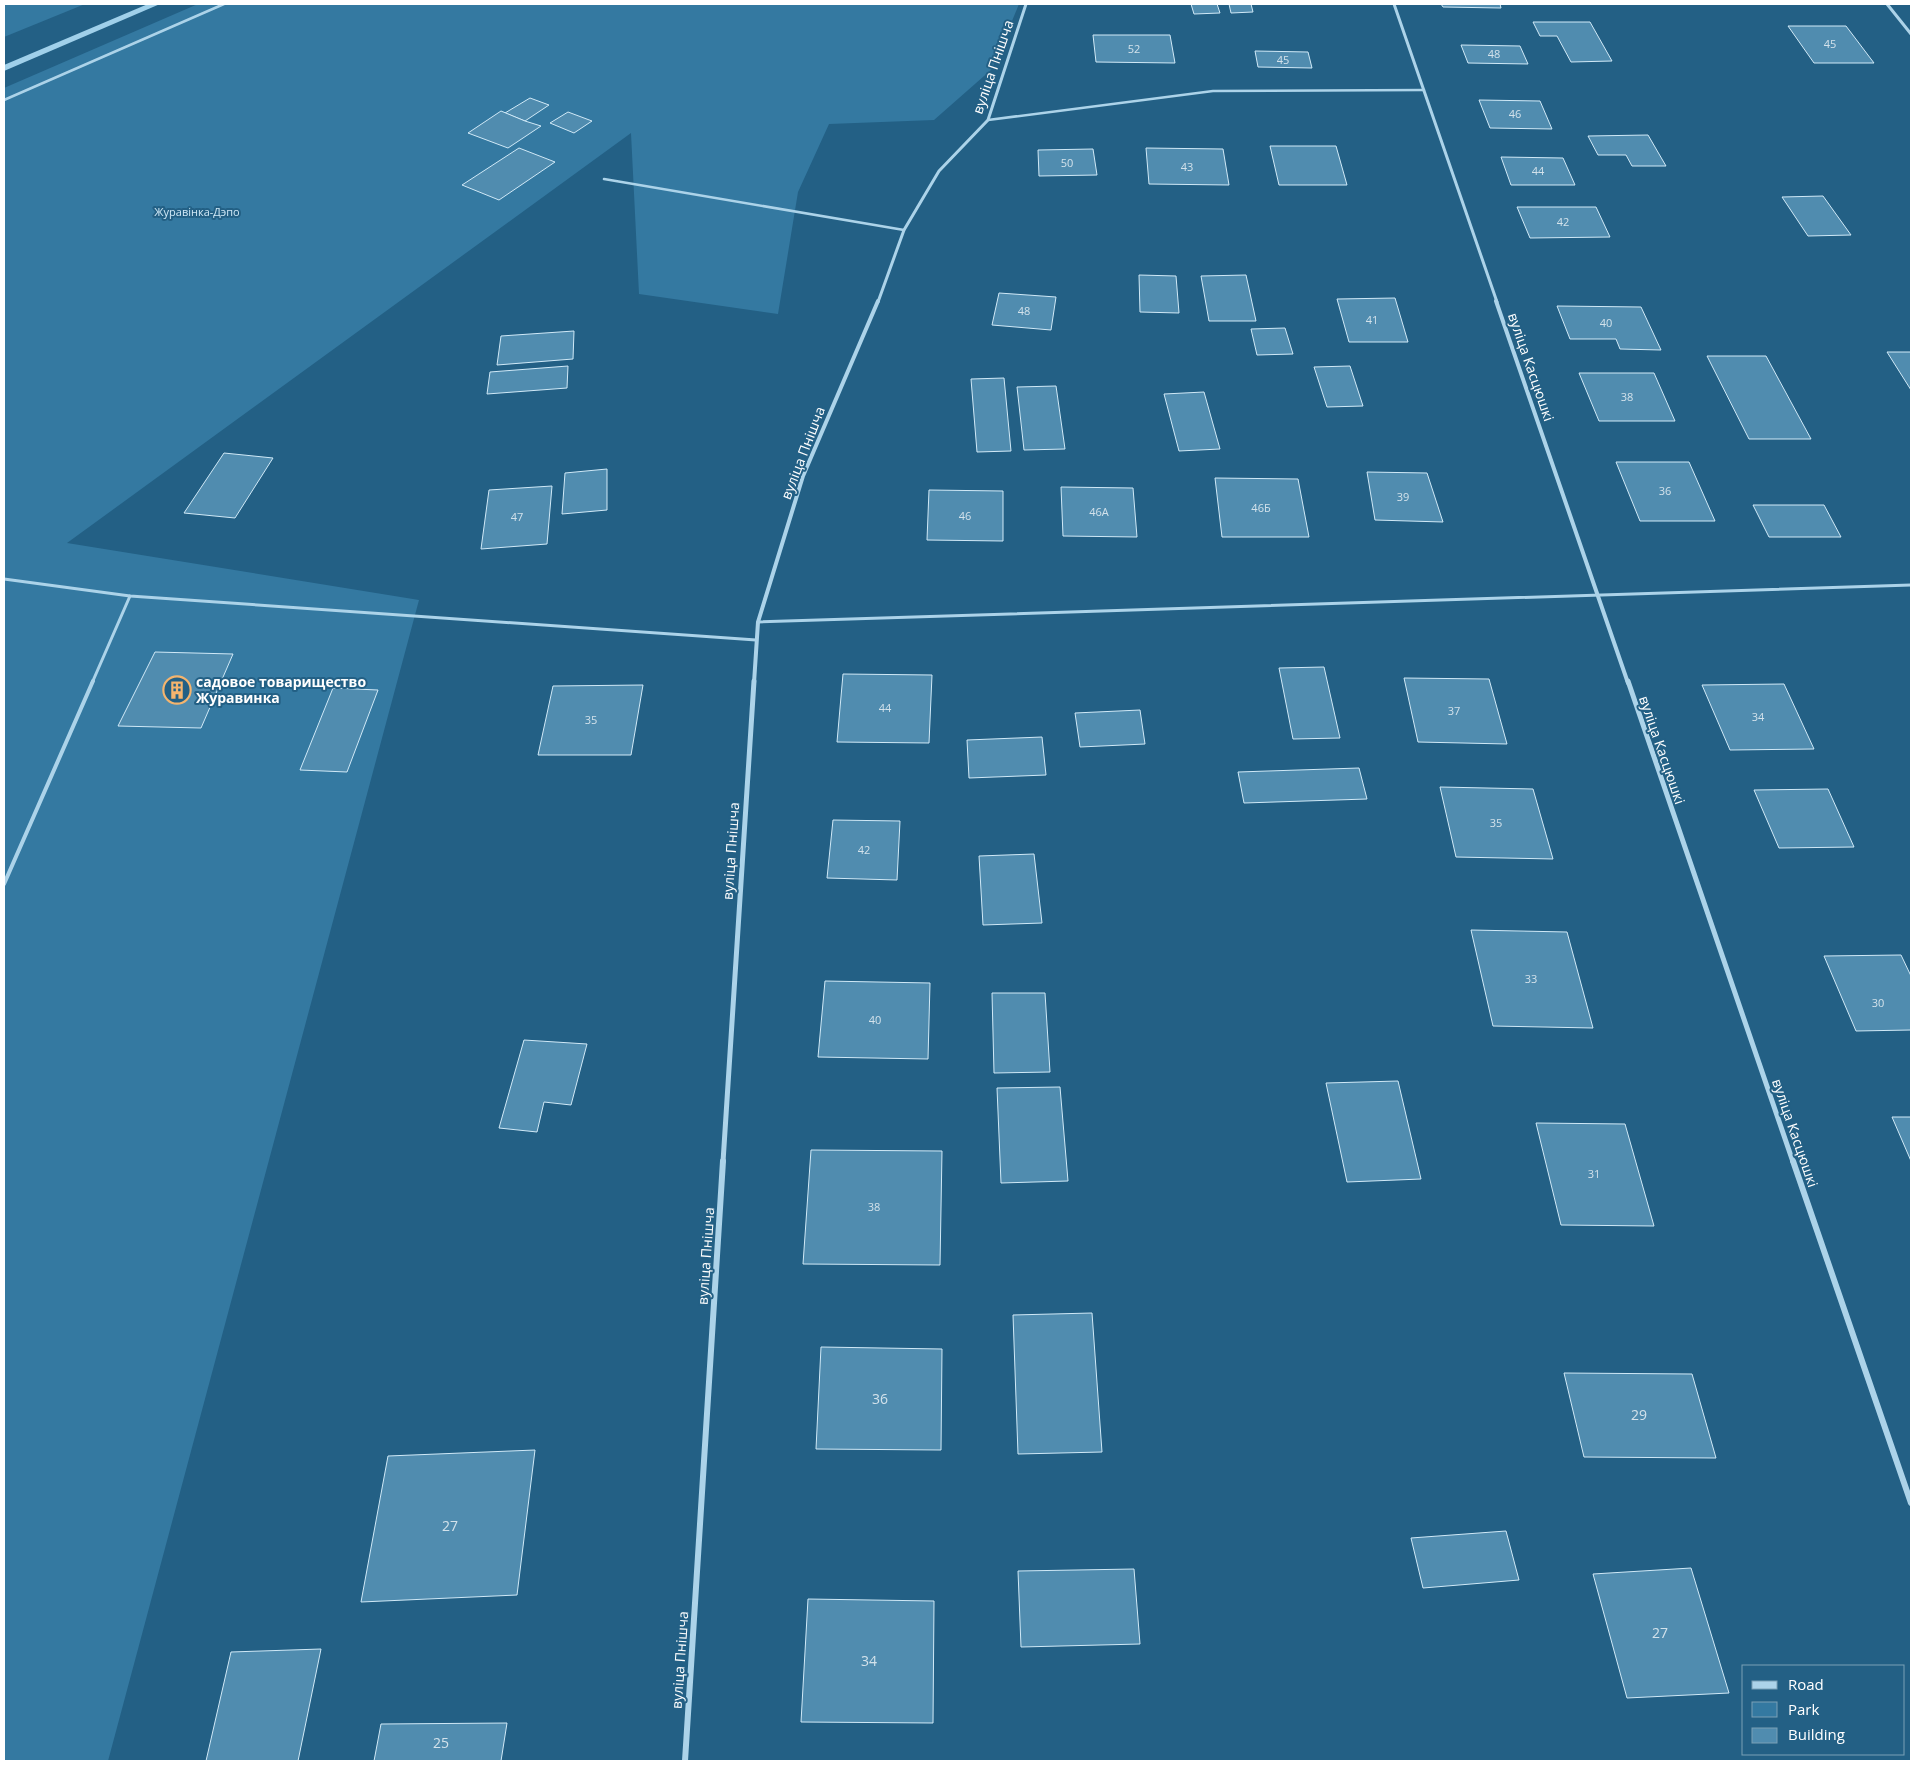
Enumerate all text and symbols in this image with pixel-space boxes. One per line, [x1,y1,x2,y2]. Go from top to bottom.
street label: вуліца Пнішча [968,17,1017,116]
house number: 45 [1824,36,1836,51]
house number: 52 [1128,41,1140,56]
house number: 48 [1488,46,1500,61]
house number: 45 [1277,52,1289,67]
house number: 46 [1509,106,1521,121]
house number: 50 [1061,155,1073,170]
house number: 43 [1181,159,1193,174]
house number: 44 [1532,163,1545,178]
park label: Журавінка-Дэпо [154,204,240,219]
house number: 42 [1557,214,1569,229]
house number: 48 [1018,303,1030,318]
street label: вуліца Касцюшкі [1504,310,1559,424]
house number: 41 [1366,312,1378,327]
house number: 40 [1600,315,1612,330]
house number: 38 [1621,389,1633,404]
street label: вуліца Пнішча [776,404,829,502]
house number: 36 [1659,483,1671,498]
house number: 39 [1397,489,1409,504]
house number: 46Б [1251,500,1271,515]
house number: 46А [1089,504,1109,519]
house number: 46 [959,508,971,523]
house number: 47 [511,509,523,524]
place label: садовое товарищество Журавинка [196,672,366,707]
building icon: садовое товарищество Журавинка [162,675,192,705]
street label: вуліца Касцюшкі [1635,693,1690,807]
house number: 44 [879,700,892,715]
house number: 37 [1448,703,1460,718]
house number: 34 [1752,709,1765,724]
house number: 35 [585,712,597,727]
street label: вуліца Пнішча [718,801,743,901]
house number: 35 [1490,815,1502,830]
house number: 42 [858,842,870,857]
house number: 33 [1525,971,1537,986]
house number: 30 [1872,995,1884,1010]
house number: 40 [869,1012,881,1027]
street label: вуліца Касцюшкі [1768,1076,1823,1190]
house number: 31 [1588,1166,1600,1181]
house number: 38 [868,1199,880,1214]
street label: вуліца Пнішча [693,1206,718,1306]
house number: 36 [872,1389,888,1408]
house number: 29 [1631,1405,1647,1424]
house number: 27 [442,1516,458,1535]
street label: вуліца Пнішча [667,1610,692,1710]
house number: 27 [1652,1623,1668,1642]
house number: 34 [861,1651,877,1670]
legend [1742,1665,1905,1755]
text: Road [1788,1674,1824,1694]
text: Park [1788,1699,1819,1719]
text: Building [1788,1724,1845,1744]
house number: 25 [433,1733,449,1752]

